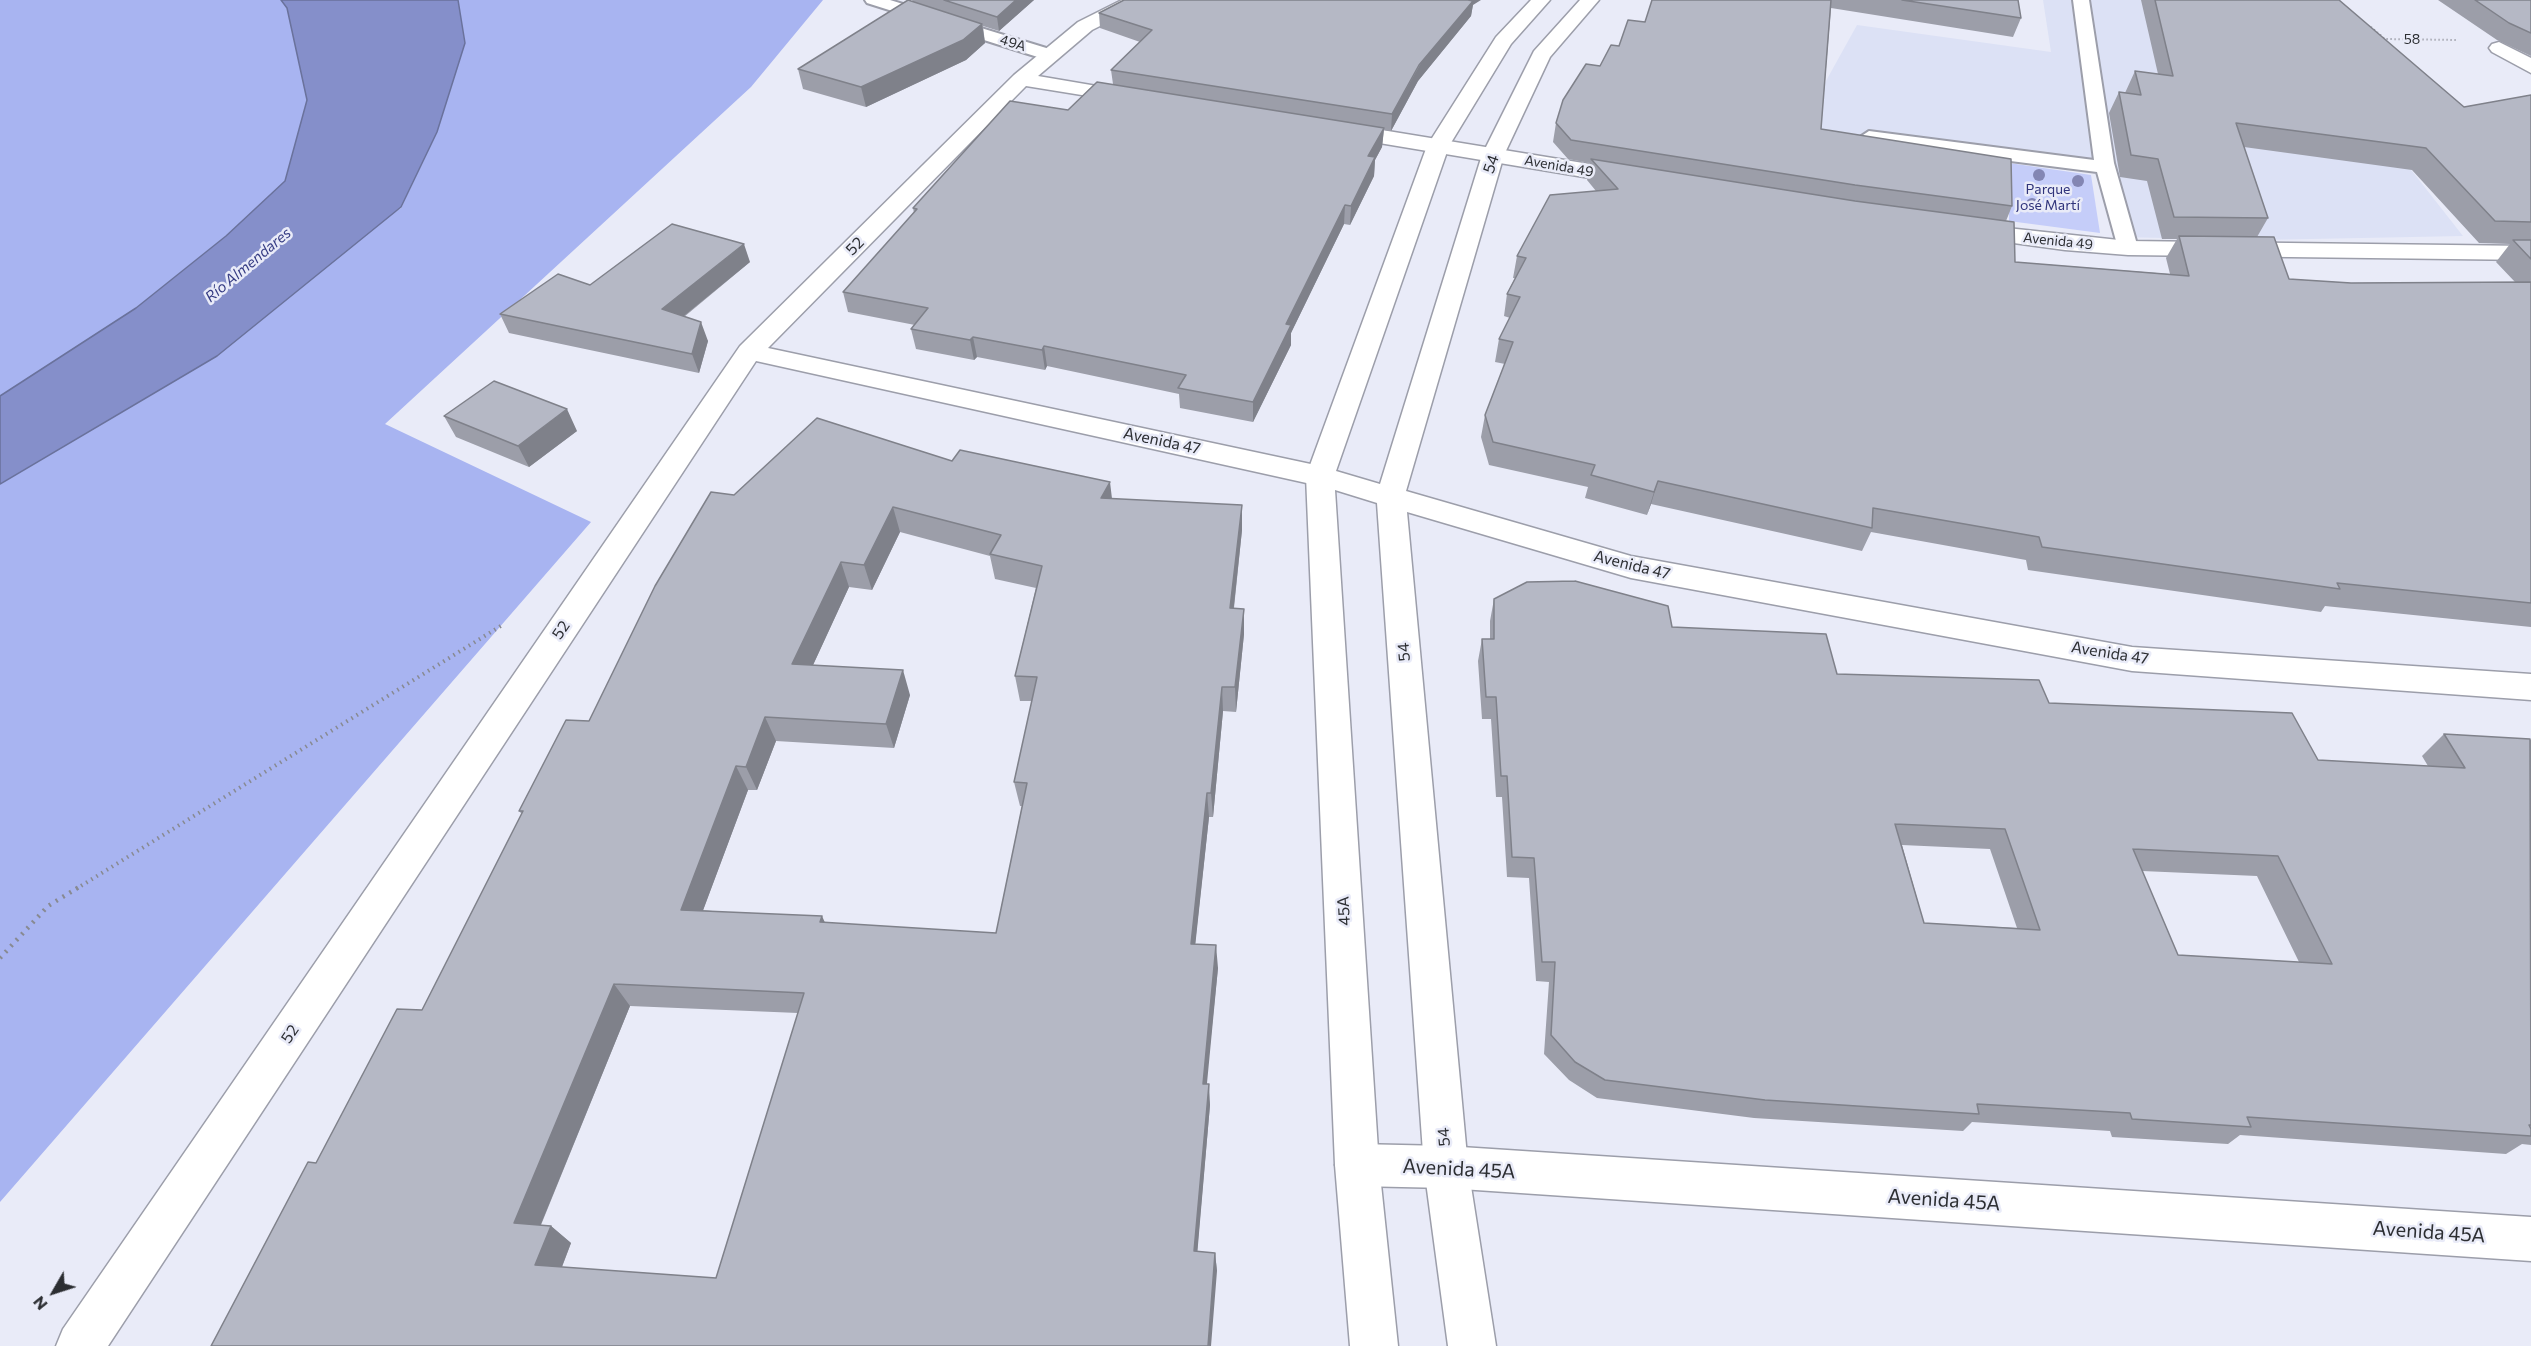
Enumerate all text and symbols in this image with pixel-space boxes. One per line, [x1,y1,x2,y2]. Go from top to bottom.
street label: 49A [998,31,1028,55]
street label: 58 [2404,31,2420,47]
street label: 54 [1479,152,1503,176]
street label: Avenida 49 [1523,152,1595,180]
park label: Parque José Martí [2016,181,2080,214]
water label: Río Almendares [201,224,295,306]
street label: Avenida 49 [2022,229,2094,253]
street label: 52 [842,233,868,259]
street label: Avenida 47 [1122,423,1202,459]
street label: Avenida 47 [1592,546,1672,584]
street label: 52 [548,617,574,643]
street label: Avenida 47 [2070,637,2150,669]
street label: 54 [1394,642,1414,662]
street label: 45A [1334,896,1354,926]
street label: 52 [277,1021,303,1047]
street label: 54 [1434,1127,1454,1147]
street label: Avenida 45A [1402,1154,1516,1184]
street label: Avenida 45A [1887,1184,2001,1216]
street label: Avenida 45A [2372,1216,2486,1248]
north arrow [24,1262,84,1322]
text: N [28,1293,51,1314]

